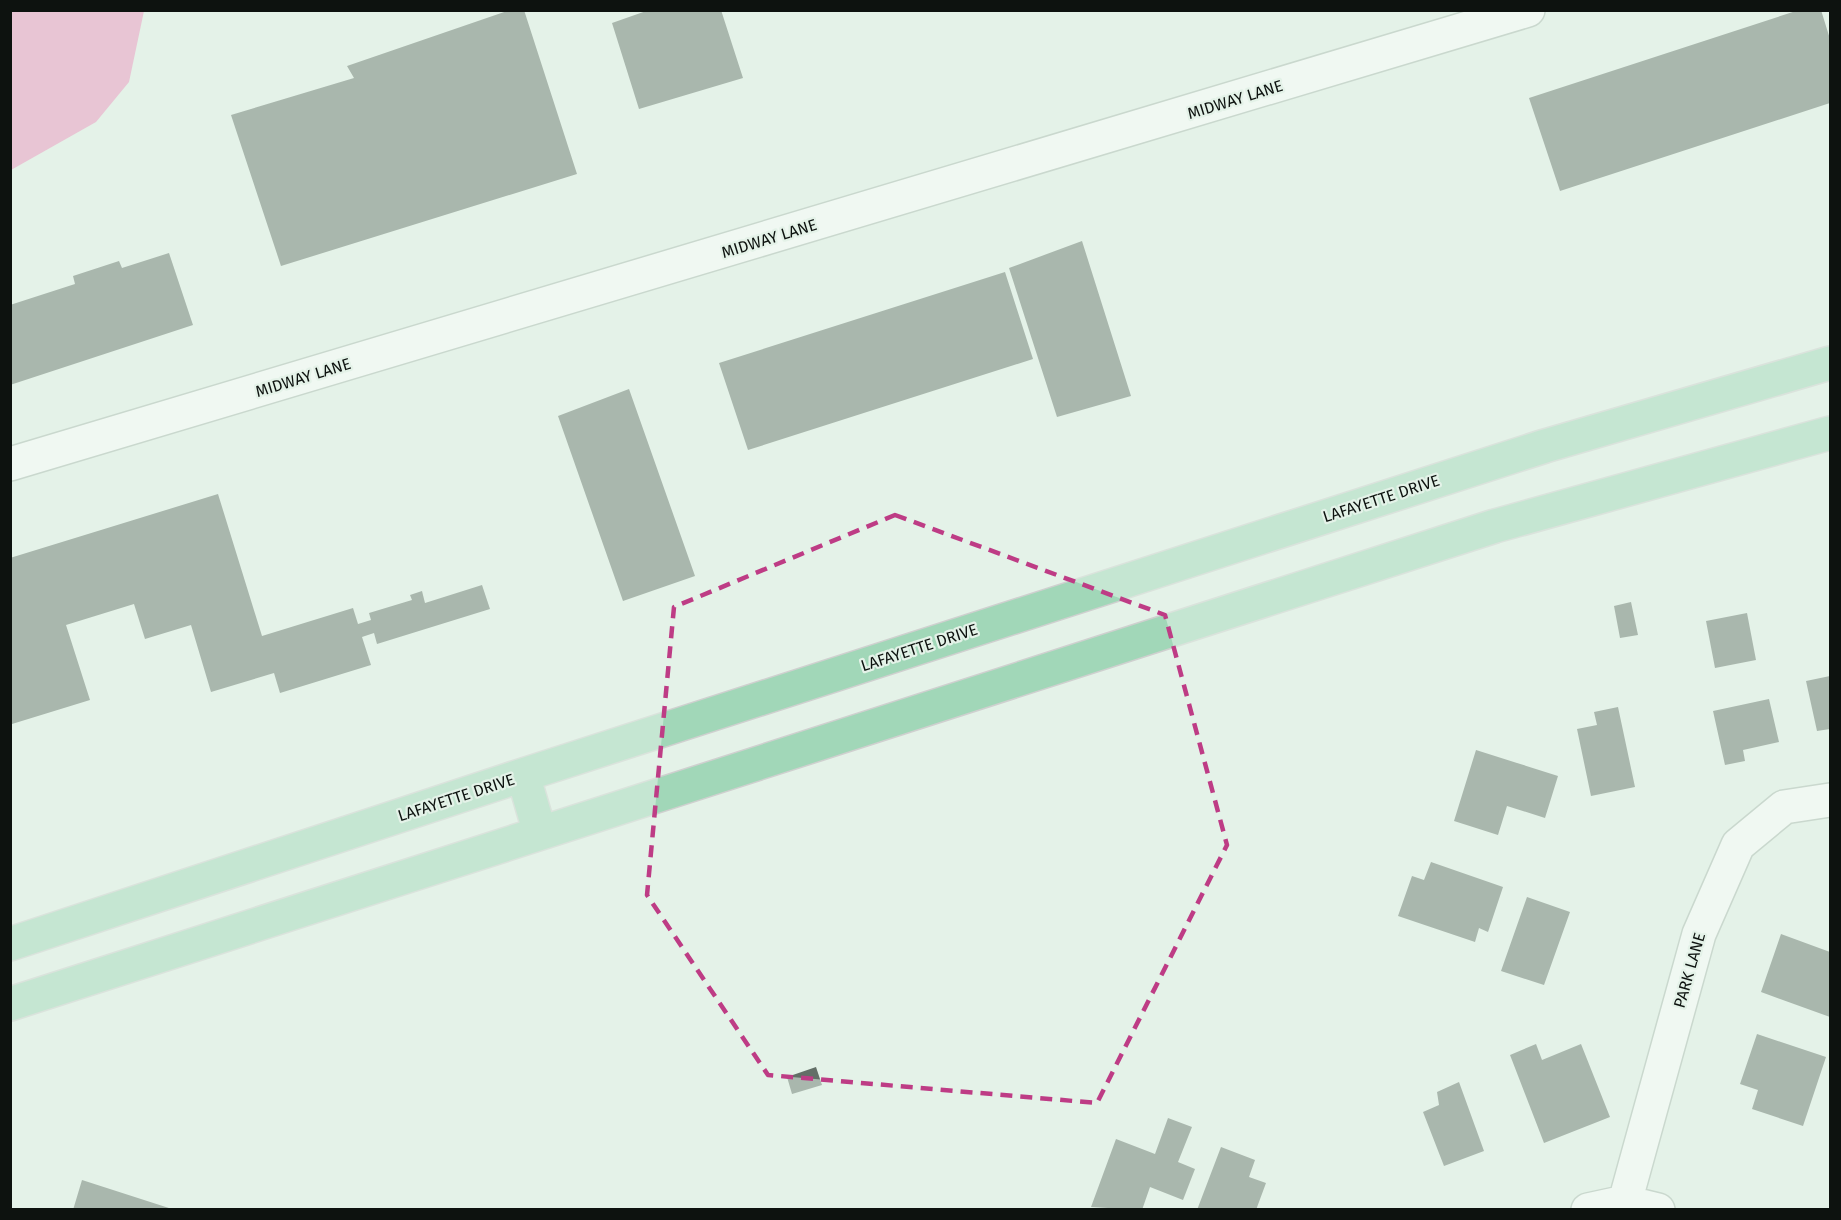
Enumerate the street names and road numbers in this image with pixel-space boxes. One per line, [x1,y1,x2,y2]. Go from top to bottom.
street label: MIDWAY LANE [1185,76,1285,123]
street label: MIDWAY LANE [719,215,819,262]
street label: MIDWAY LANE [253,354,353,401]
street label: LAFAYETTE DRIVE [1320,471,1442,526]
street label: LAFAYETTE DRIVE [858,620,980,675]
street label: LAFAYETTE DRIVE [395,770,517,825]
street label: PARK LANE [1670,930,1709,1010]

